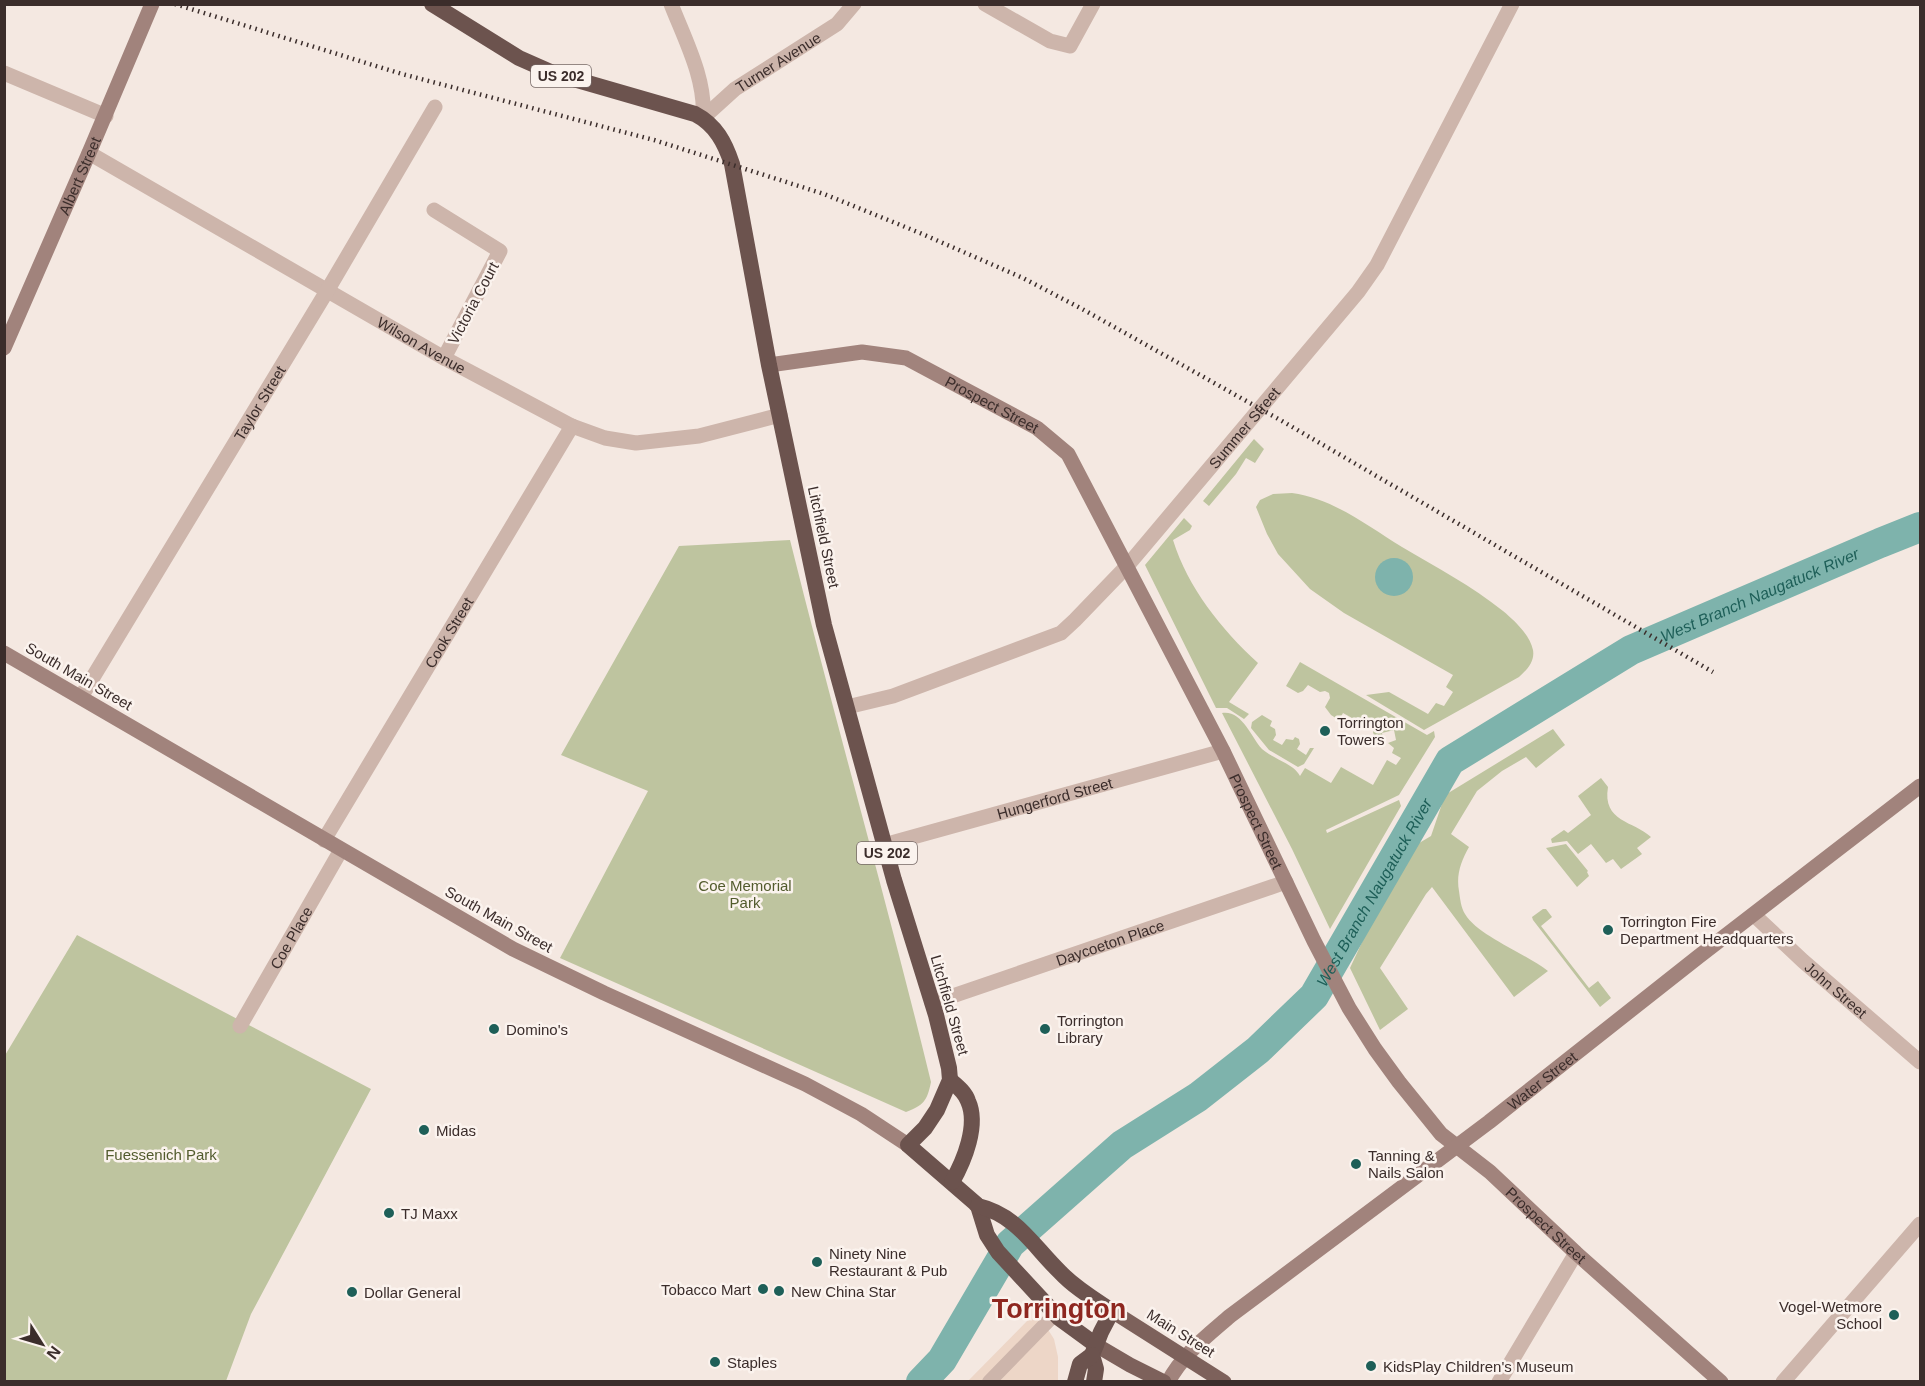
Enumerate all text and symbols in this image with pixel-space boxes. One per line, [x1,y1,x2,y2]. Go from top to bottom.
street label: Turner Avenue [732,28,824,95]
road number: US 202 [531,65,591,87]
street label: Albert Street [55,133,104,217]
street label: Victoria Court [444,258,502,347]
street label: Wilson Avenue [374,313,469,377]
street label: Taylor Street [230,362,289,443]
street label: Prospect Street [943,372,1043,436]
street label: Summer Street [1205,383,1283,472]
street label: Litchfield Street [805,485,843,590]
water label: West Branch Naugatuck River [1658,544,1862,645]
street label: Cook Street [421,593,476,671]
street label: South Main Street [23,639,136,714]
place label: Torrington Towers [1337,714,1404,748]
marker: Torrington Towers [1318,724,1332,738]
street label: Prospect Street [1227,771,1287,872]
street label: Hungerford Street [995,773,1115,822]
water label: West Branch Naugatuck River [1313,795,1435,989]
road number: US 202 [857,842,917,864]
park label: Coe Memorial Park [698,877,792,911]
street label: South Main Street [442,882,556,956]
street label: Coe Place [266,903,315,972]
place label: Torrington Fire Department Headquarters [1620,913,1793,947]
street label: Daycoeton Place [1053,916,1166,969]
marker: Torrington Fire Department Headquarters [1601,923,1615,937]
street label: Litchfield Street [928,953,973,1058]
street label: John Street [1802,958,1871,1022]
place label: Torrington Library [1057,1012,1124,1046]
place label: Domino's [506,1021,568,1038]
marker: Domino's [487,1022,501,1036]
marker: Torrington Library [1038,1022,1052,1036]
street label: Water Street [1504,1047,1581,1113]
place label: Midas [436,1122,476,1139]
marker: Midas [417,1123,431,1137]
park label: Fuessenich Park [105,1146,217,1163]
place label: Tanning & Nails Salon [1368,1147,1444,1181]
marker: Tanning & Nails Salon [1349,1157,1363,1171]
street label: Prospect Street [1503,1183,1590,1267]
place label: TJ Maxx [401,1205,458,1222]
marker: TJ Maxx [382,1206,396,1220]
place label: Ninety Nine Restaurant & Pub [829,1245,947,1279]
marker: Ninety Nine Restaurant & Pub [810,1255,824,1269]
place label: Tobacco Mart [661,1281,752,1298]
marker: Tobacco Mart [756,1282,770,1296]
place label: New China Star [791,1283,896,1300]
place label: Dollar General [364,1284,461,1301]
marker: New China Star [772,1284,786,1298]
marker: Dollar General [345,1285,359,1299]
district label: Torrington [992,1294,1126,1324]
place label: Vogel-Wetmore School [1779,1298,1882,1332]
street label: Main Street [1144,1305,1219,1361]
marker: Vogel-Wetmore School [1887,1308,1901,1322]
north arrow [12,1314,72,1374]
text: N [43,1343,64,1362]
place label: Staples [727,1354,777,1371]
marker: Staples [708,1355,722,1369]
place label: KidsPlay Children's Museum [1383,1358,1573,1375]
marker: KidsPlay Children's Museum [1364,1359,1378,1373]

